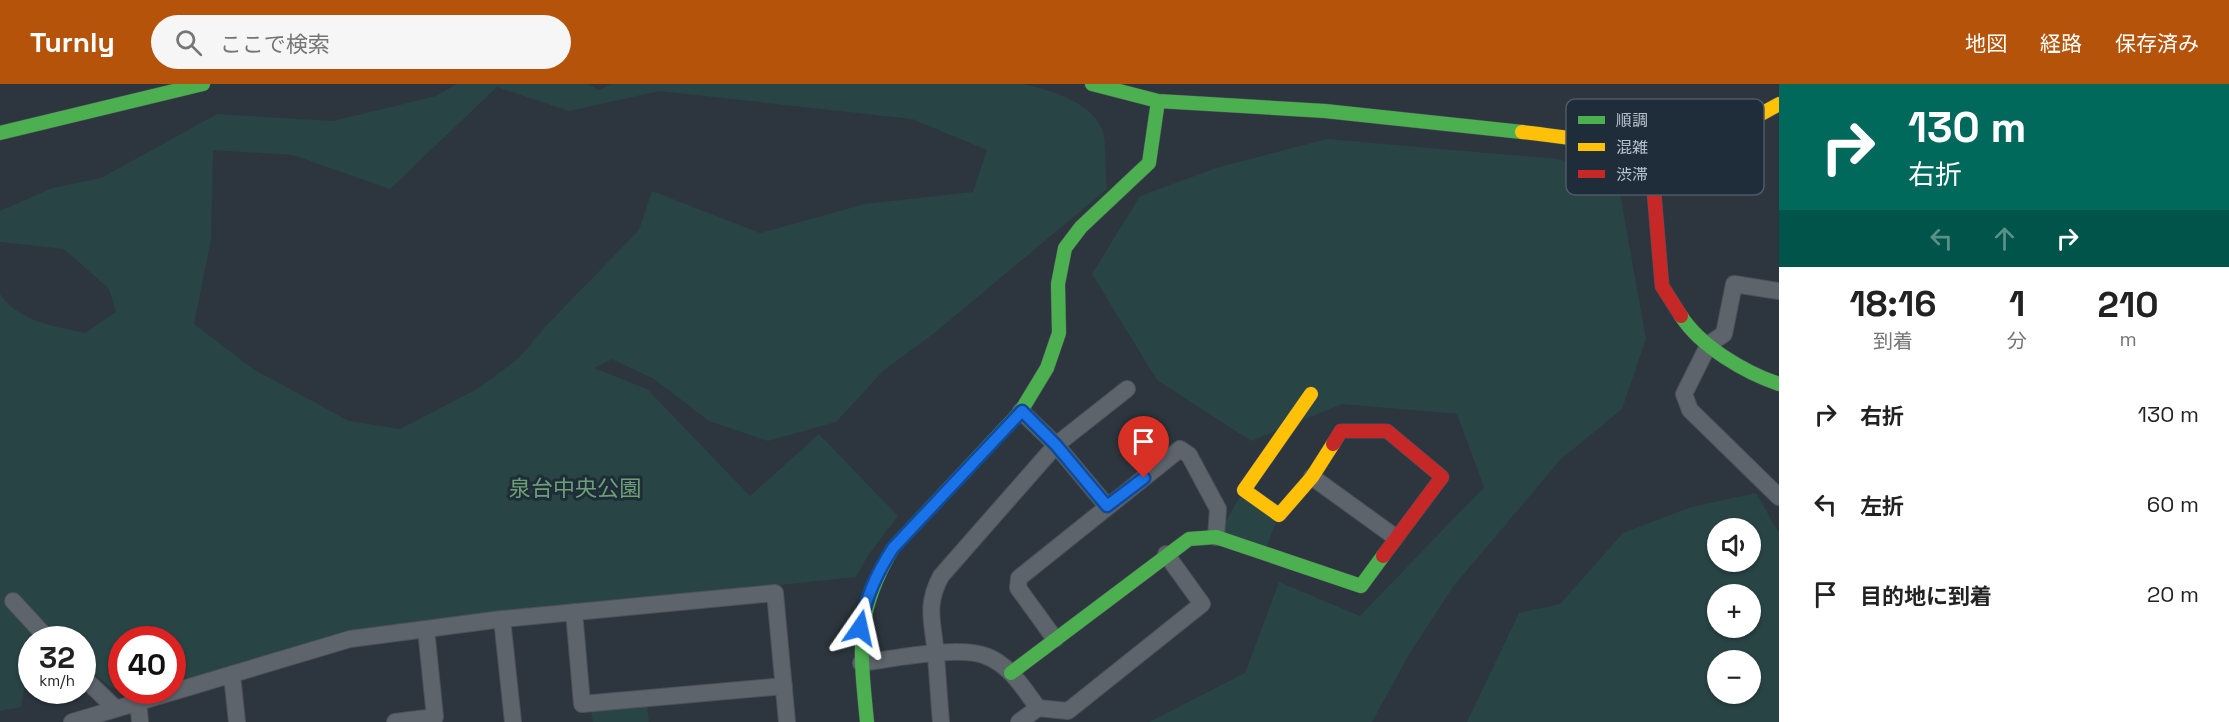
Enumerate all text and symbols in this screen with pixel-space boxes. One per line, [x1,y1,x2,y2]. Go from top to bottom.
search box [151,15,571,69]
text: Turnly [30,24,115,60]
icon: search [172,26,205,59]
text: ここで検索 [220,30,330,58]
text: 地図 [1965,30,2007,57]
text: 経路 [2040,30,2082,57]
text: 保存済み [2115,30,2199,57]
legend [1566,99,1764,195]
text: 130 m [1908,101,2026,154]
icon: right [1809,108,1887,186]
text: 順調 [1616,110,1648,131]
text: 混雑 [1616,137,1648,158]
text: 右折 [1908,157,1962,192]
text: 渋滞 [1616,164,1648,185]
icon: left [1925,222,1958,255]
icon: ahead [1988,222,2021,255]
icon: right [2051,222,2084,255]
text: 18:16 [1849,281,1937,327]
text: 1 [2009,281,2025,327]
text: 210 [2098,282,2159,328]
text: m [2119,326,2137,352]
text: 到着 [1873,328,1913,354]
text: 分 [2007,328,2027,354]
icon: right [1809,398,1842,431]
text: 130 m [2138,400,2199,428]
text: 右折 [1860,402,1904,430]
pin [1118,416,1169,478]
icon: arrive [1127,425,1160,458]
park label: 泉台中央公園 [509,474,641,502]
icon: left [1809,488,1842,521]
text: 60 m [2147,490,2199,518]
text: 左折 [1860,492,1904,520]
map controls [1707,518,1761,704]
button: sound [1707,518,1761,572]
icon: arrive [1809,578,1842,611]
text: 20 m [2147,580,2199,608]
text: 目的地に到着 [1860,582,1992,610]
button: + [1707,584,1761,638]
position arrow [828,596,892,660]
speed limit sign: 40 [108,626,186,704]
text: 32 [39,638,75,677]
button: − [1707,650,1761,704]
text: km/h [39,671,75,690]

